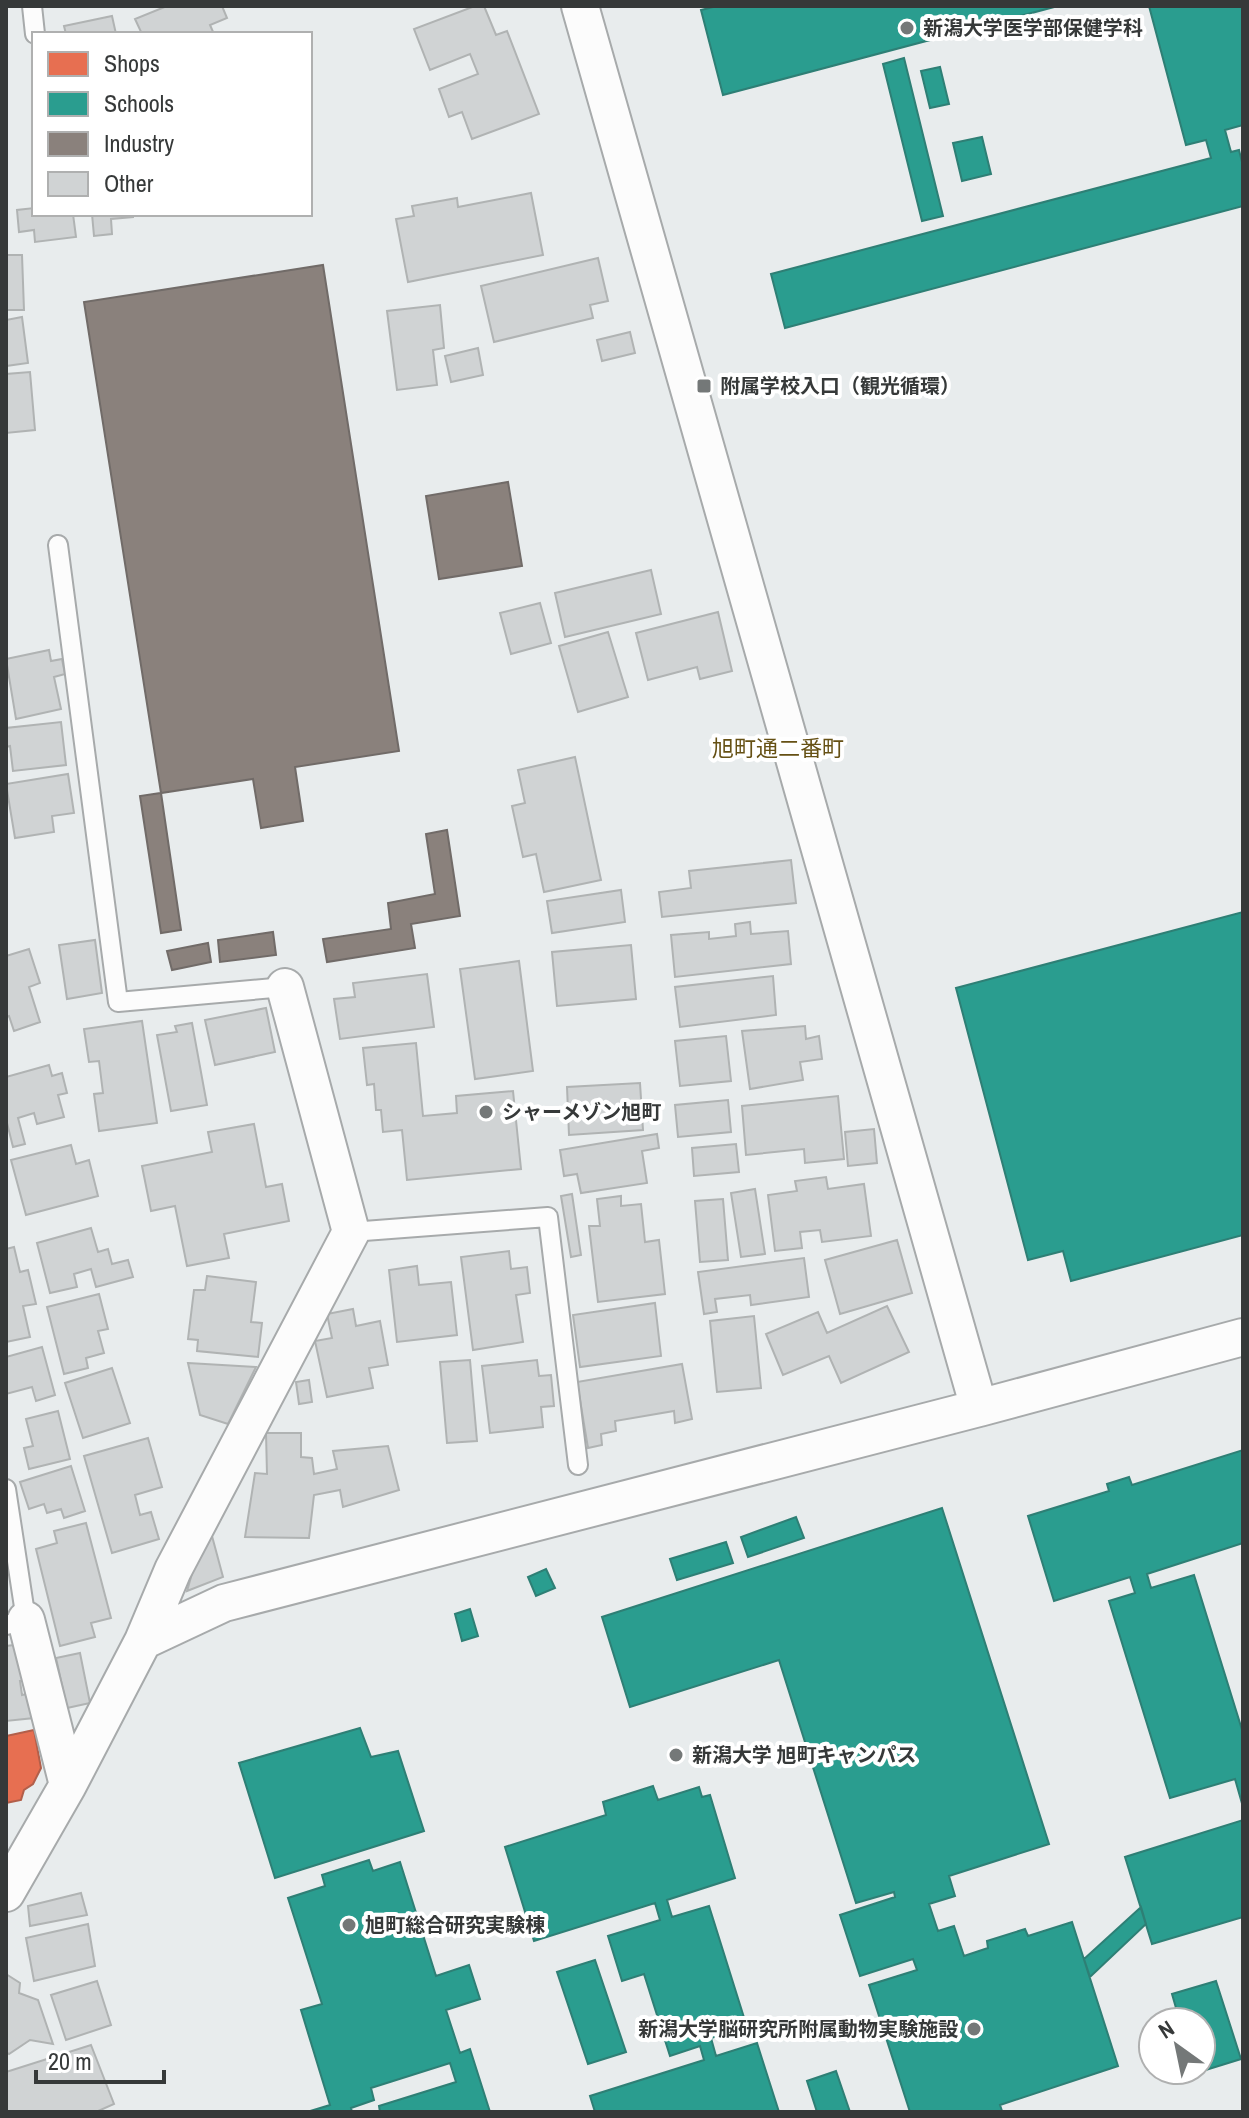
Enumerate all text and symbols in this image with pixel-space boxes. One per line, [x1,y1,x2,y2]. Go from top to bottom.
place label: 新潟大学医学部保健学科 [923,14,1143,41]
marker: 新潟大学医学部保健学科 [898,19,916,37]
legend [32,32,312,216]
text: Shops [104,47,160,79]
text: Schools [104,87,174,119]
text: Industry [104,127,174,159]
text: Other [104,167,154,199]
place label: 附属学校入口（観光循環） [720,372,960,399]
marker: 附属学校入口（観光循環） [695,377,713,395]
district label: 旭町通二番町 [712,733,844,763]
place label: シャーメゾン旭町 [502,1098,661,1125]
marker: シャーメゾン旭町 [477,1103,495,1121]
place label: 新潟大学 旭町キャンパス [692,1741,917,1768]
marker: 新潟大学 旭町キャンパス [667,1746,685,1764]
place label: 旭町総合研究実験棟 [365,1911,545,1938]
marker: 旭町総合研究実験棟 [340,1916,358,1934]
north arrow [1137,2006,1217,2086]
text: N [1152,2013,1180,2045]
place label: 新潟大学脳研究所附属動物実験施設 [638,2015,958,2042]
marker: 新潟大学脳研究所附属動物実験施設 [965,2020,983,2038]
scale bar [36,2034,164,2084]
text: 20 m [48,2045,92,2077]

